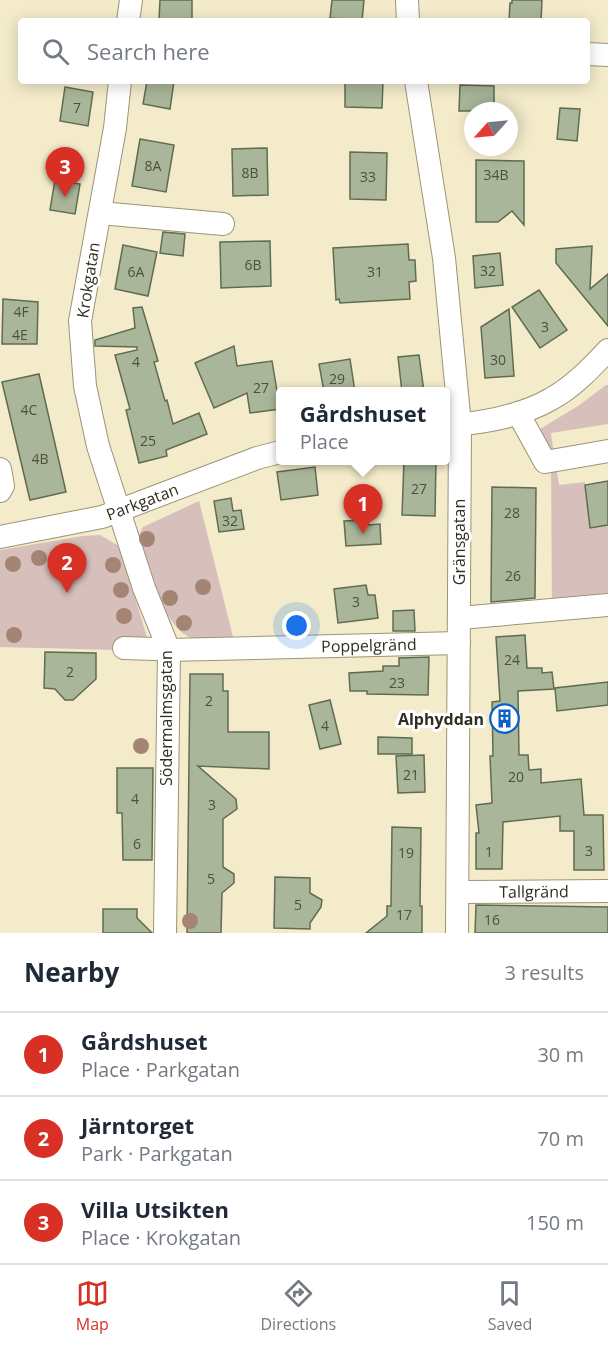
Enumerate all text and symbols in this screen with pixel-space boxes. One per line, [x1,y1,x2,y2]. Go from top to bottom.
search box [18,18,590,84]
icon: search [39,35,72,68]
text: Search here [87,36,210,66]
house number: 7 [73,98,81,117]
north arrow [464,102,518,156]
pin: 3 [46,148,84,197]
house number: 8A [145,156,162,175]
house number: 8B [241,163,259,182]
house number: 34B [483,165,509,184]
house number: 33 [360,167,376,186]
street label: Krokgatan [71,241,105,319]
house number: 6B [244,255,262,274]
house number: 32 [480,261,496,280]
house number: 6A [128,262,145,281]
house number: 31 [367,262,383,281]
house number: 4F [13,302,29,321]
house number: 3 [541,317,549,336]
house number: 4E [12,325,28,344]
house number: 30 [490,350,506,369]
house number: 4 [132,352,140,371]
house number: 29 [329,369,345,388]
house number: 27 [253,378,269,397]
popup [276,387,450,465]
text: Gårdshuset [300,398,426,428]
house number: 4C [21,400,38,419]
text: Place [300,428,349,455]
house number: 25 [140,431,156,450]
house number: 4B [31,449,49,468]
street label: Parkgatan [103,478,181,525]
house number: 27 [411,479,427,498]
pin: 1 [344,484,382,534]
street label: Gränsgatan [448,499,470,585]
house number: 28 [504,503,520,522]
house number: 32 [222,511,238,530]
pin: 2 [48,544,86,593]
house number: 26 [505,566,521,585]
house number: 3 [352,592,360,611]
your location [282,611,311,640]
street label: Poppelgränd [321,633,417,657]
street label: Södermalmsgatan [155,650,177,786]
house number: 24 [504,650,520,669]
house number: 2 [66,662,74,681]
house number: 23 [389,673,405,692]
house number: 2 [205,691,213,710]
building icon: Alphyddan [489,703,521,735]
place label: Alphyddan [398,708,484,730]
house number: 4 [321,716,329,735]
house number: 21 [403,765,419,784]
house number: 20 [508,767,524,786]
house number: 4 [131,789,139,808]
house number: 3 [208,795,216,814]
house number: 6 [133,834,141,853]
house number: 3 [585,841,593,860]
house number: 1 [485,842,493,861]
house number: 19 [398,843,414,862]
house number: 5 [207,869,215,888]
street label: Tallgränd [499,880,569,903]
house number: 5 [294,895,302,914]
house number: 17 [396,905,412,924]
house number: 16 [484,910,500,929]
text: Nearby [24,954,119,990]
text: 3 results [504,959,584,986]
text: Gårdshuset [81,1026,207,1056]
text: 1 [38,1041,49,1068]
text: 30 m [537,1041,584,1068]
text: Place · Parkgatan [81,1056,240,1083]
text: Järntorget [81,1110,194,1140]
text: 2 [38,1125,49,1152]
text: 70 m [537,1125,584,1152]
text: Park · Parkgatan [81,1140,233,1167]
text: Villa Utsikten [81,1194,229,1224]
text: 3 [38,1209,49,1236]
text: 150 m [526,1209,584,1236]
text: Place · Krokgatan [81,1224,241,1251]
tab: Map [76,1277,109,1335]
tab: Directions [260,1277,336,1335]
tab: Saved [488,1277,532,1335]

